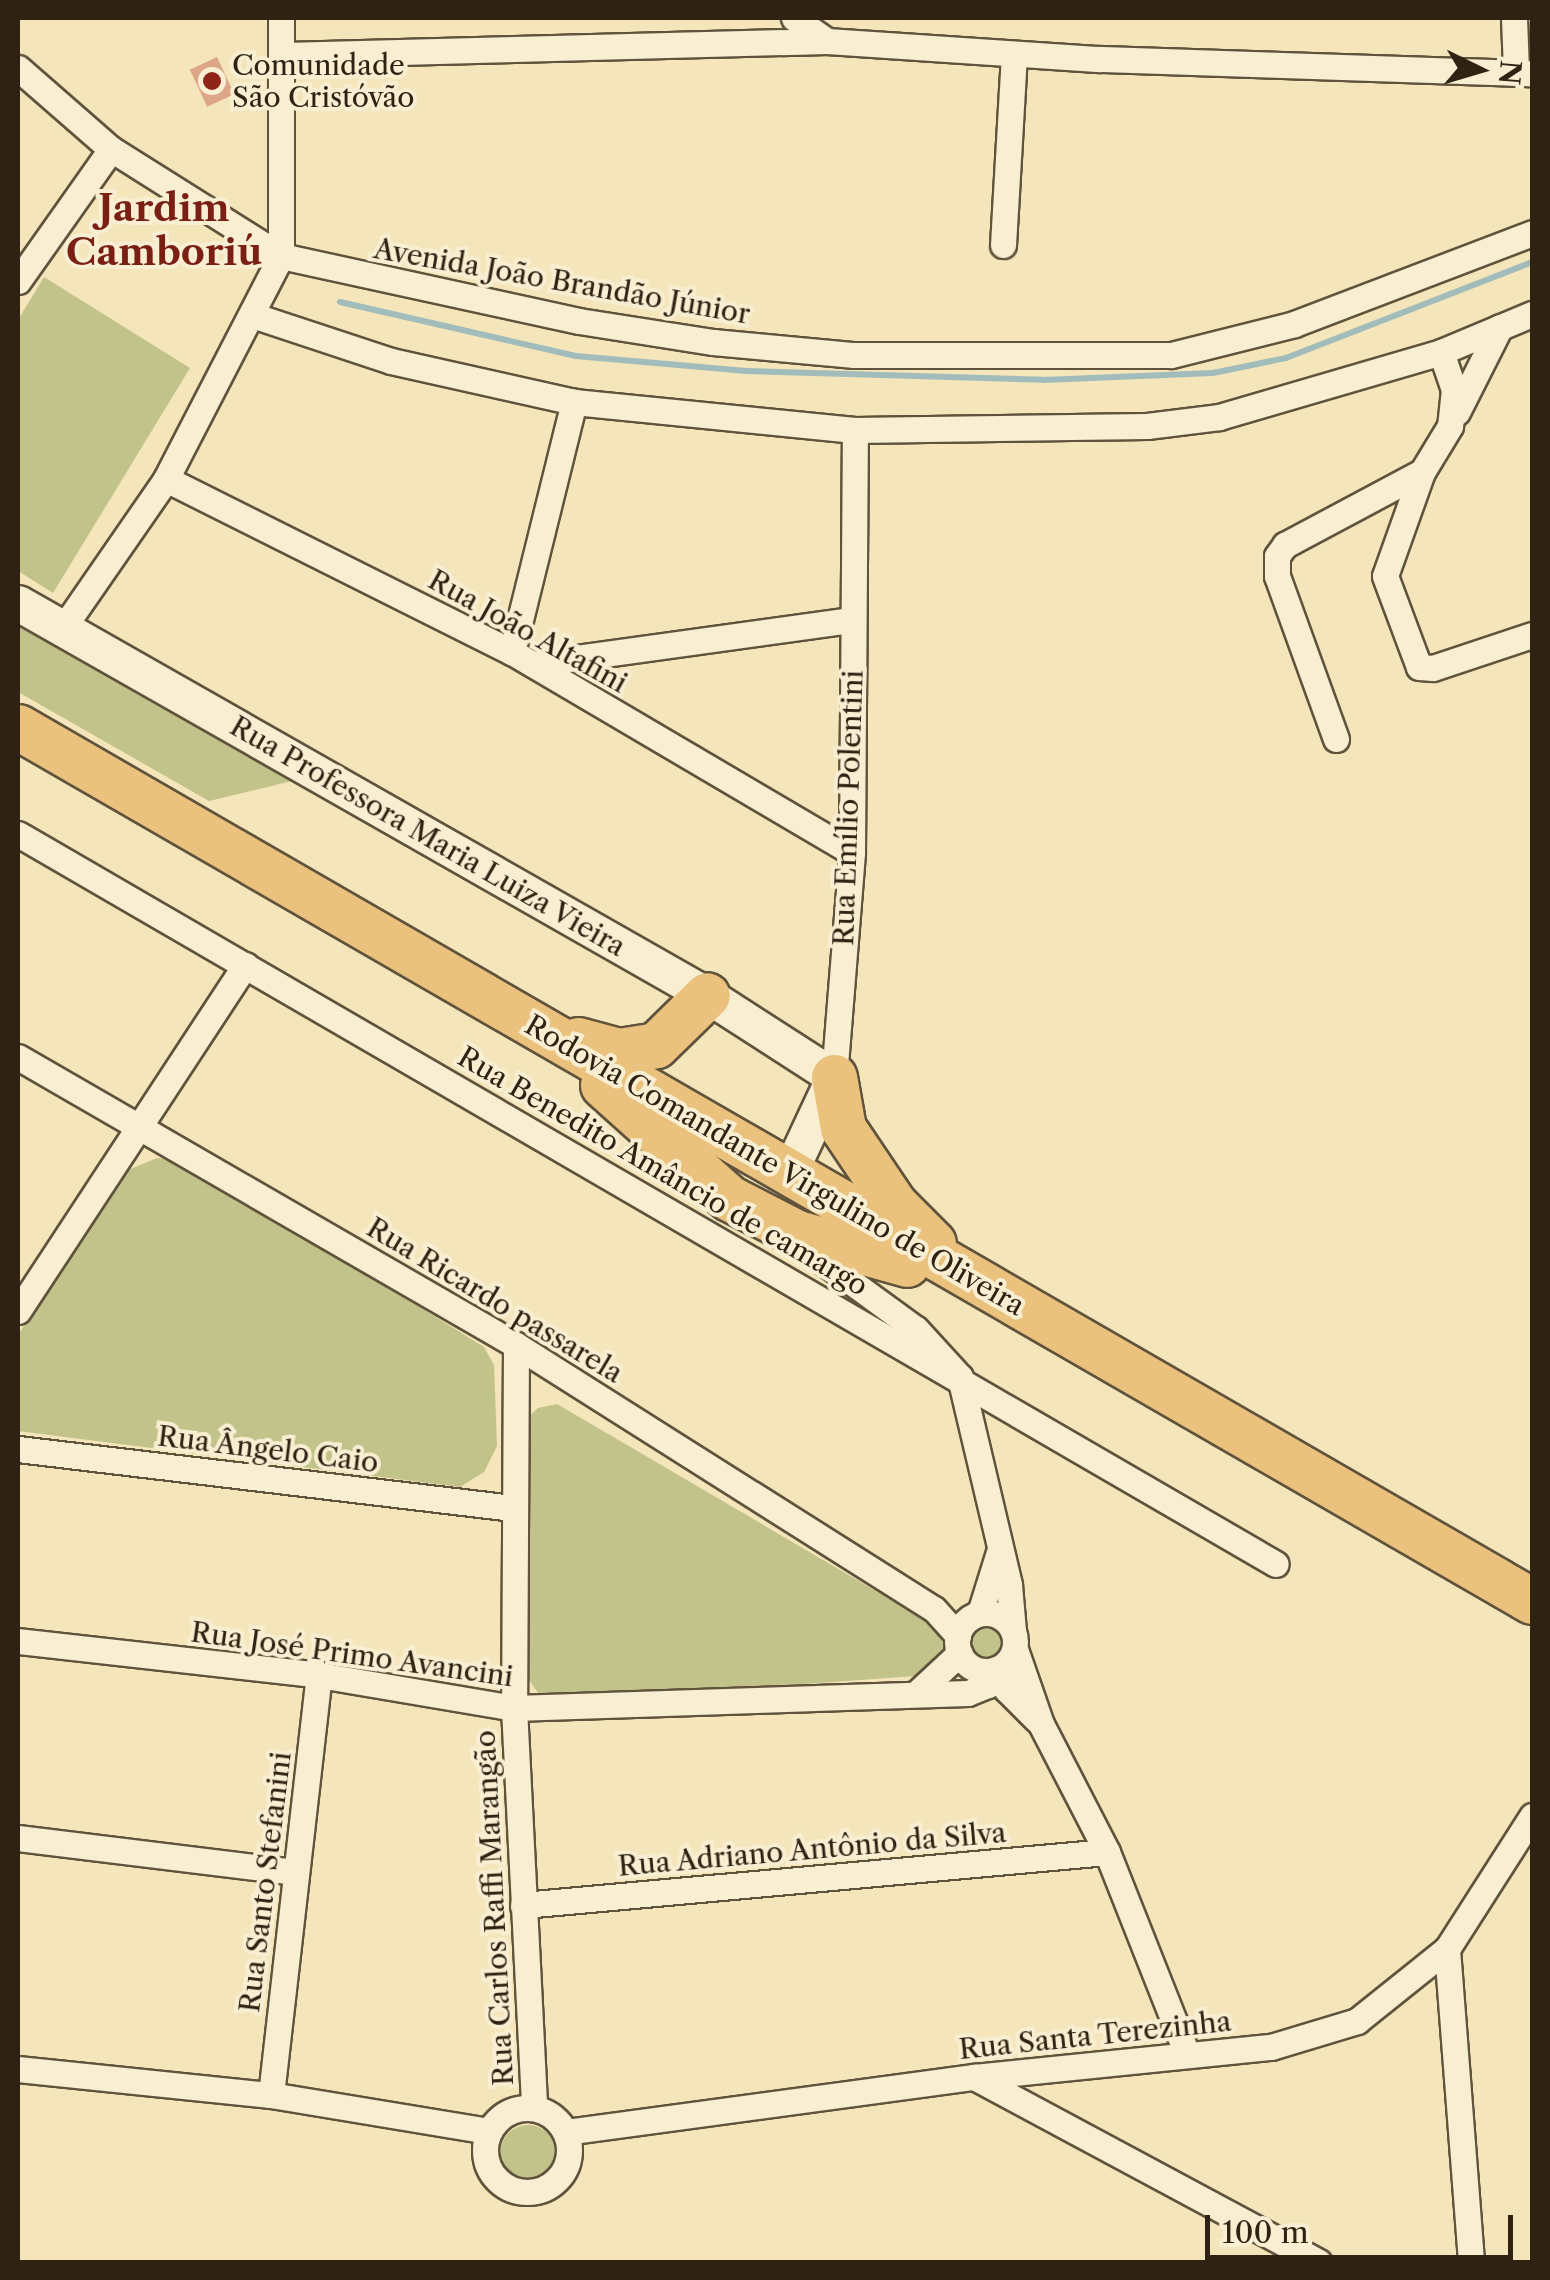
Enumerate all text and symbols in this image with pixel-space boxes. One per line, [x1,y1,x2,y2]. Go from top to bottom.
north arrow [1430,20,1530,120]
place label: Comunidade São Cristóvão [232,48,415,114]
text: N [1492,59,1528,86]
marker: Comunidade São Cristóvão [201,70,223,92]
district label: Jardim Camboriú [66,185,262,274]
street label: Avenida João Brandão Júnior [371,231,753,331]
street label: Rua João Altafini [422,562,634,700]
street label: Rua Emílio Polentini [826,669,870,947]
street label: Rua Professora Maria Luiza Vieira [223,708,633,964]
street label: Rodovia Comandante Virgulino de Oliveira [519,1007,1031,1323]
street label: Rua Benedito Amâncio de camargo [451,1039,875,1303]
street label: Rua Ricardo passarela [361,1210,629,1390]
street label: Rua Ângelo Caio [155,1419,381,1479]
street label: Rua José Primo Avancini [188,1615,516,1693]
street label: Rua Carlos Raffi Marangão [468,1729,520,2087]
street label: Rua Santo Stefanini [232,1750,298,2014]
street label: Rua Adriano Antônio da Silva [615,1815,1009,1883]
street label: Rua Santa Terezinha [957,2004,1233,2066]
scale bar [1210,2195,1518,2257]
text: 100 m [1222,2214,1309,2251]

